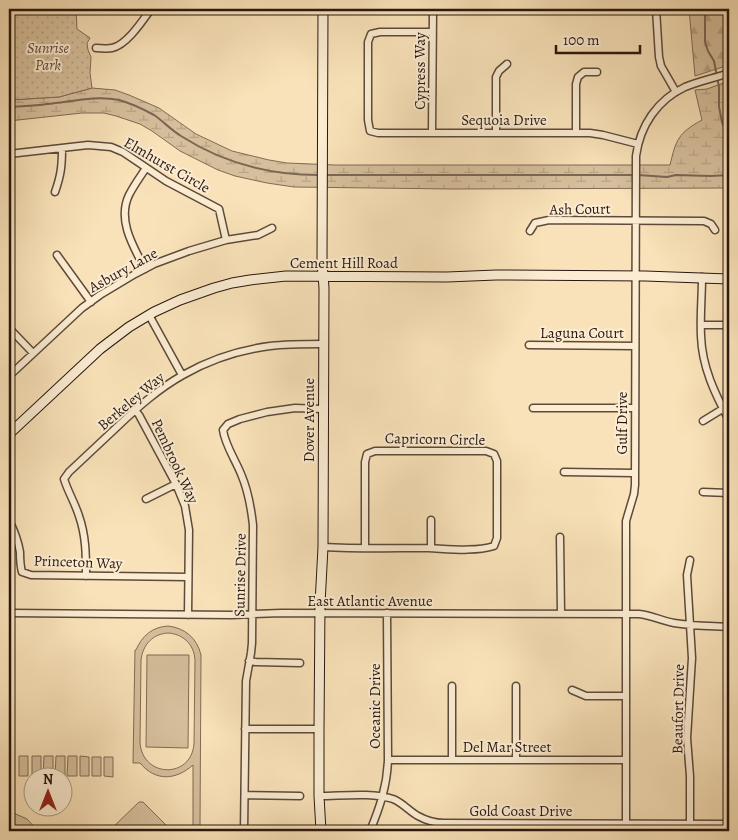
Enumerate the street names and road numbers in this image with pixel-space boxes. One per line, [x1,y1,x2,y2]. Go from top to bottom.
street label: Cypress Way [410,32,430,110]
street label: Sequoia Drive [461,110,547,130]
street label: Elmhurst Circle [120,132,214,198]
street label: Ash Court [548,198,611,220]
street label: Asbury Lane [84,243,161,298]
street label: Cement Hill Road [290,253,399,273]
street label: Laguna Court [540,323,624,343]
street label: Berkeley Way [93,367,169,435]
street label: Dover Avenue [299,378,319,462]
street label: Gulf Drive [612,391,632,455]
street label: Pembrook Way [147,415,204,507]
street label: Capricorn Circle [385,428,486,450]
street label: Sunrise Drive [229,533,251,617]
street label: Princeton Way [33,550,123,574]
street label: East Atlantic Avenue [307,591,433,611]
street label: Oceanic Drive [365,663,385,749]
street label: Beaufort Drive [667,663,689,754]
street label: Del Mar Street [462,737,552,757]
street label: Gold Coast Drive [469,801,573,821]

